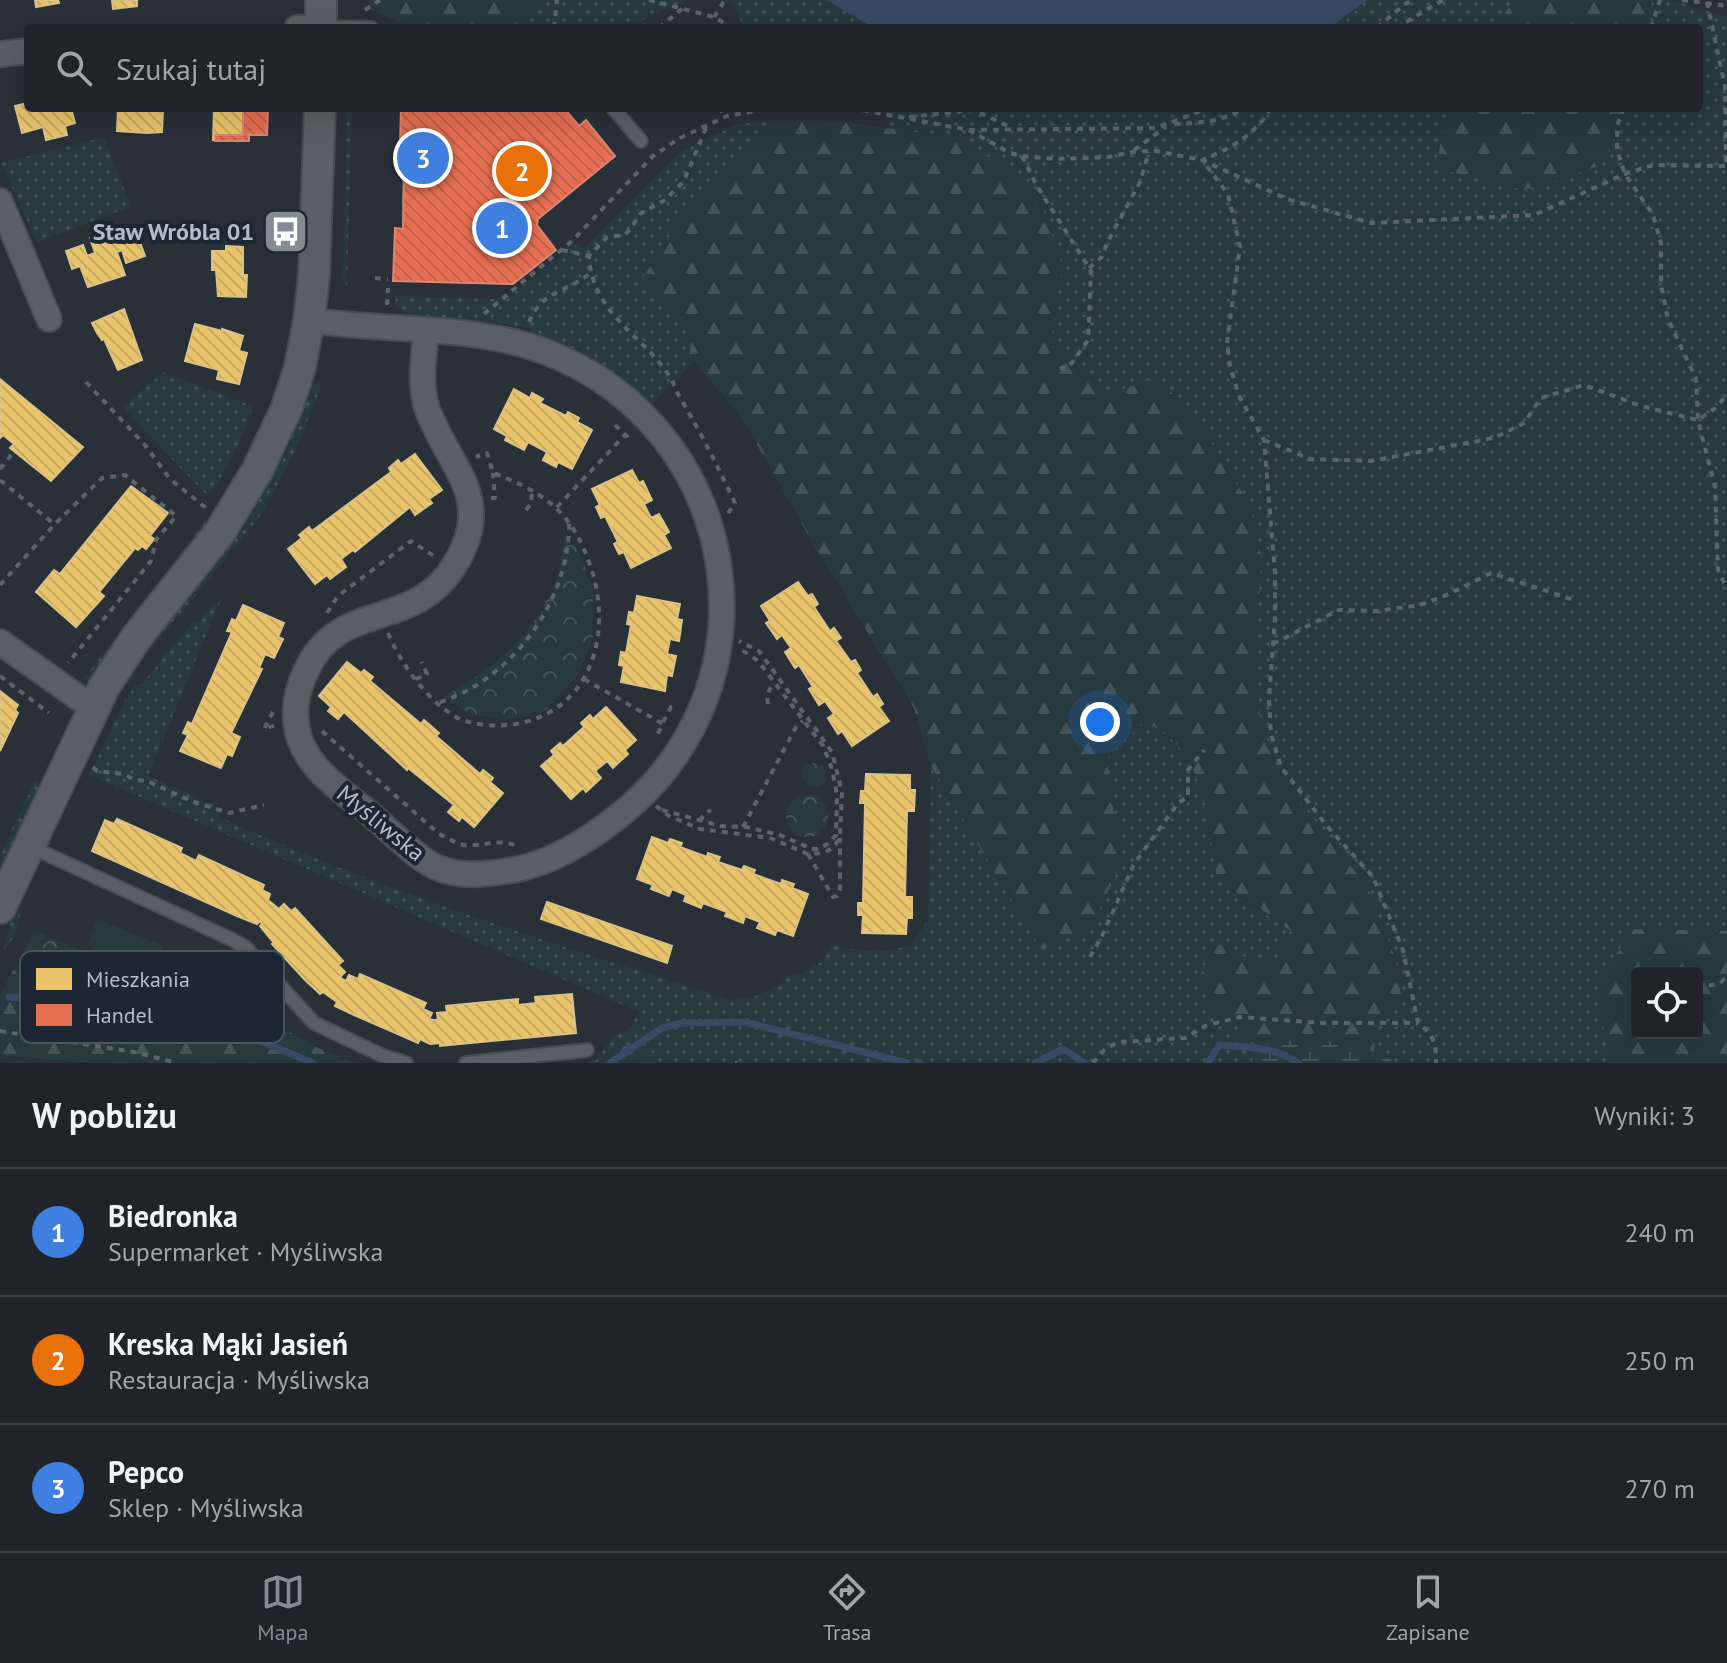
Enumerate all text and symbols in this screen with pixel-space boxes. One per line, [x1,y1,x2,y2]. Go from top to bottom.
search box [24,24,1703,112]
icon: search [52,46,96,90]
text: Szukaj tutaj [116,49,266,88]
pin: 3 [397,128,449,188]
pin: 2 [496,141,548,201]
pin: 1 [476,198,528,258]
bus stop icon: Staw Wróbla 01 [261,207,309,255]
place label: Staw Wróbla 01 [93,216,254,247]
your location [1080,702,1120,742]
street label: Myśliwska [331,778,431,868]
legend [20,951,284,1043]
text: Mieszkania [86,965,190,993]
map controls [1631,967,1703,1039]
button: locate [1631,967,1703,1039]
text: Handel [86,1001,154,1029]
text: W pobliżu [32,1093,177,1137]
text: Wyniki: 3 [1594,1099,1695,1132]
text: Biedronka [108,1196,238,1235]
text: 1 [51,1216,65,1249]
text: 240 m [1624,1216,1695,1249]
text: Supermarket · Myśliwska [108,1235,383,1268]
text: Kreska Mąki Jasień [108,1324,348,1363]
text: 2 [51,1344,65,1377]
text: 250 m [1624,1344,1695,1377]
text: Restauracja · Myśliwska [108,1363,370,1396]
text: Pepco [108,1452,184,1491]
text: 3 [51,1472,65,1505]
text: 270 m [1624,1472,1695,1505]
text: Sklep · Myśliwska [108,1491,304,1524]
tab: Mapa [257,1570,308,1646]
tab: Trasa [823,1570,872,1646]
tab: Zapisane [1386,1570,1470,1646]

